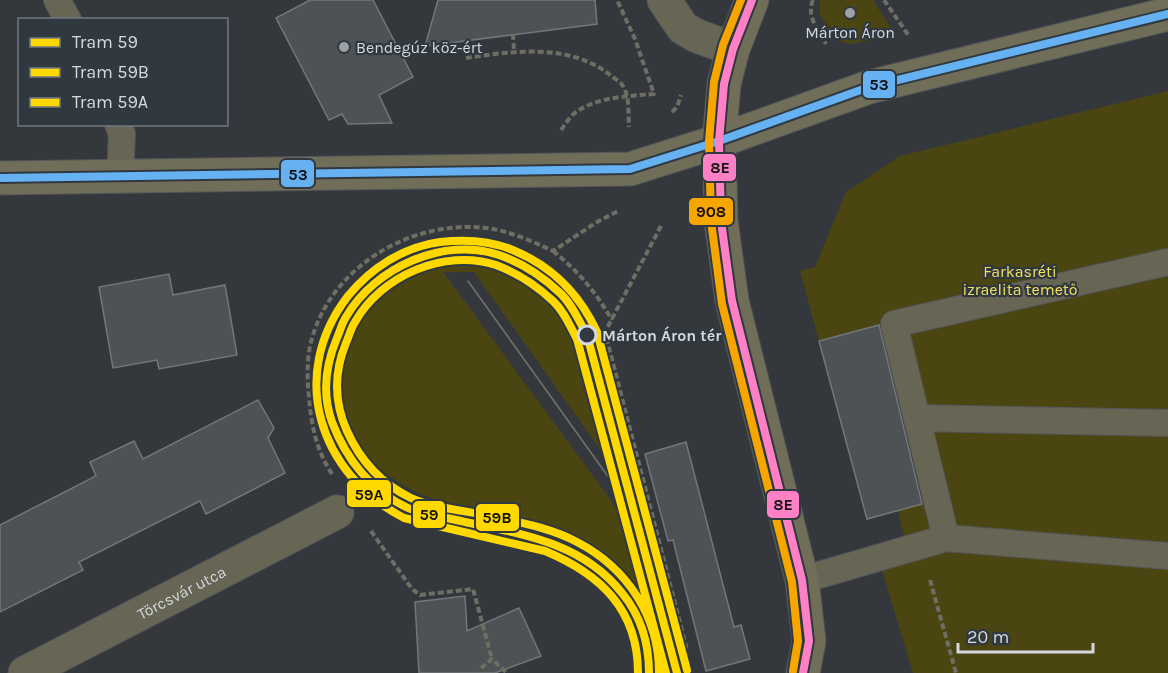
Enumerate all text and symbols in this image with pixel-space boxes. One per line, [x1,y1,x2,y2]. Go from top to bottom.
marker: Márton Áron [843,6,857,20]
legend [18,18,228,126]
place label: Márton Áron [805,23,895,42]
text: Tram 59 [72,31,138,53]
place label: Bendegúz köz-ért [356,38,483,57]
marker: Bendegúz köz-ért [337,40,351,54]
text: Tram 59B [72,61,149,83]
line badge: 53 [862,70,896,99]
text: 53 [869,75,889,94]
text: Tram 59A [72,91,148,113]
line badge: 8E [702,153,737,182]
text: 8E [710,158,730,177]
line badge: 53 [280,159,315,188]
text: 53 [288,165,308,184]
line badge: 908 [688,197,734,226]
text: 908 [696,202,726,221]
park label: Farkasréti izraelita temető [962,262,1078,299]
marker: Márton Áron tér [577,325,597,345]
place label: Márton Áron tér [602,326,722,345]
line badge: 59A [346,479,392,508]
text: 59A [354,485,384,504]
line badge: 8E [766,490,800,519]
text: 8E [773,495,793,514]
line badge: 59 [412,500,446,529]
line badge: 59B [475,503,520,532]
text: 59 [419,505,439,524]
text: 59B [482,508,512,527]
street label: Törcsvár utca [134,562,229,623]
scale bar [958,616,1093,654]
text: 20 m [967,626,1009,648]

